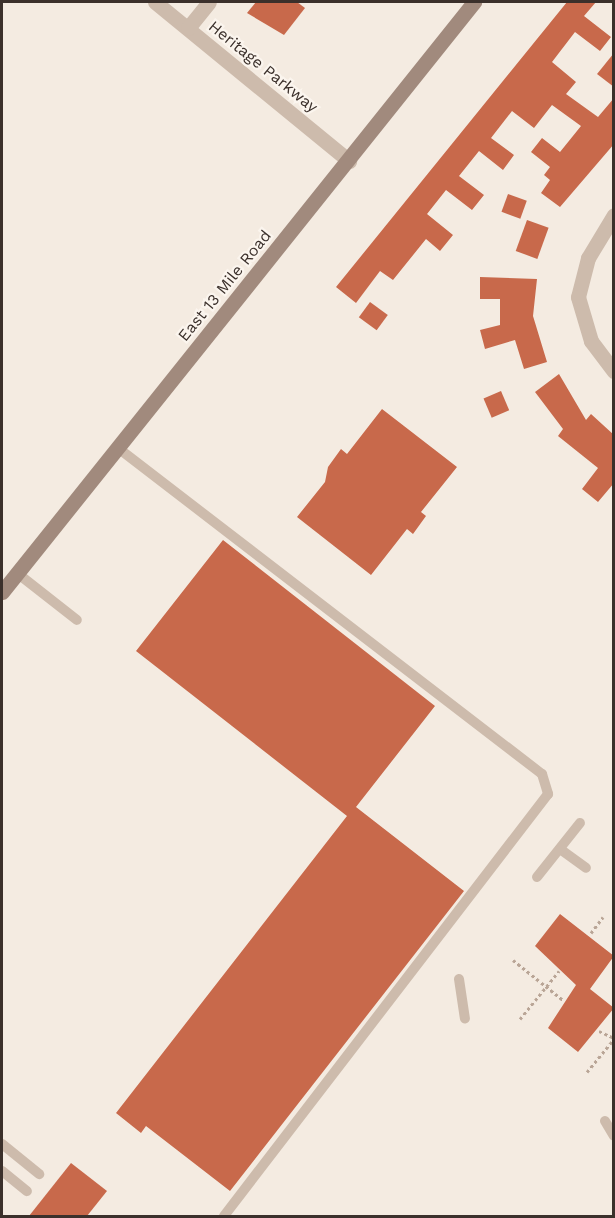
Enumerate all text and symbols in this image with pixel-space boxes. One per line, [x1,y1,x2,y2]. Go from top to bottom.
street label: Heritage Parkway [204,17,322,117]
street label: East 13 Mile Road [174,227,276,345]

